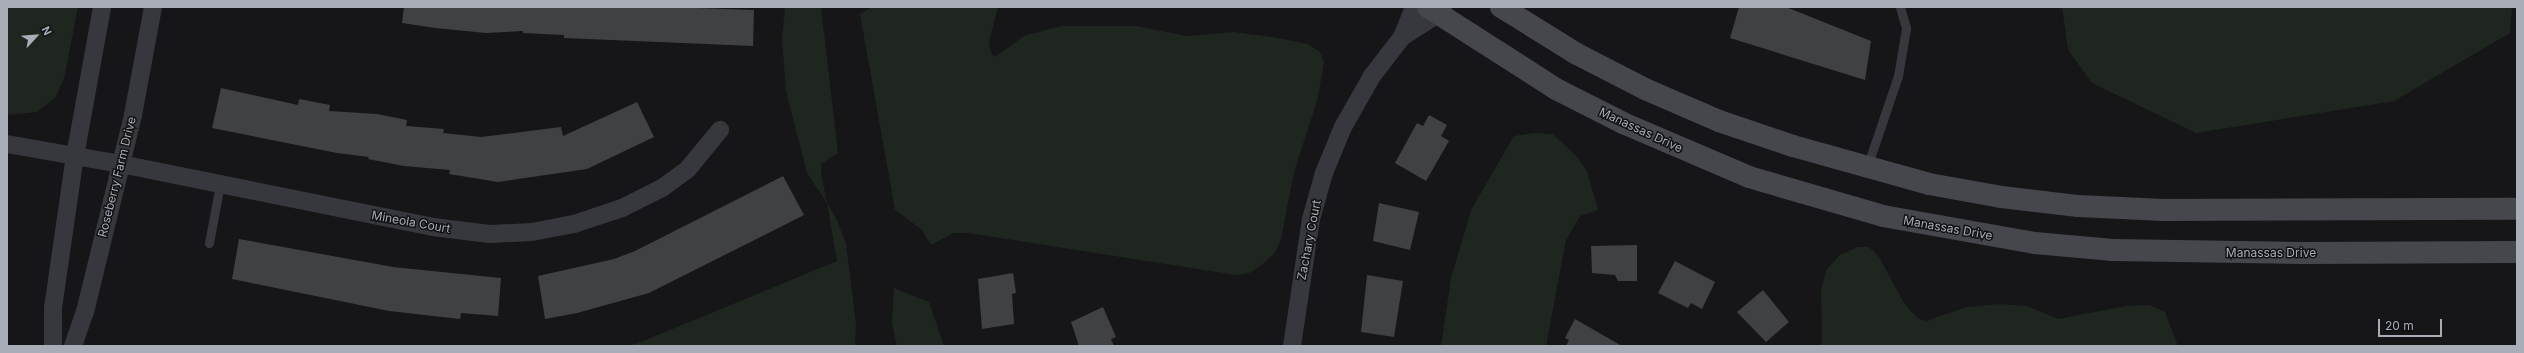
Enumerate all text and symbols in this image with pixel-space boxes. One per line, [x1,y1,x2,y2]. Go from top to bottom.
north arrow [16,16,56,56]
text: N [39,24,55,38]
street label: Manassas Drive [1597,104,1685,156]
street label: Roseberry Farm Drive [95,115,139,239]
street label: Zachary Court [1294,199,1324,281]
street label: Mineola Court [370,208,452,236]
street label: Manassas Drive [1902,213,1994,243]
street label: Manassas Drive [2226,246,2316,260]
scale bar [2380,311,2444,337]
text: 20 m [2385,318,2414,333]

